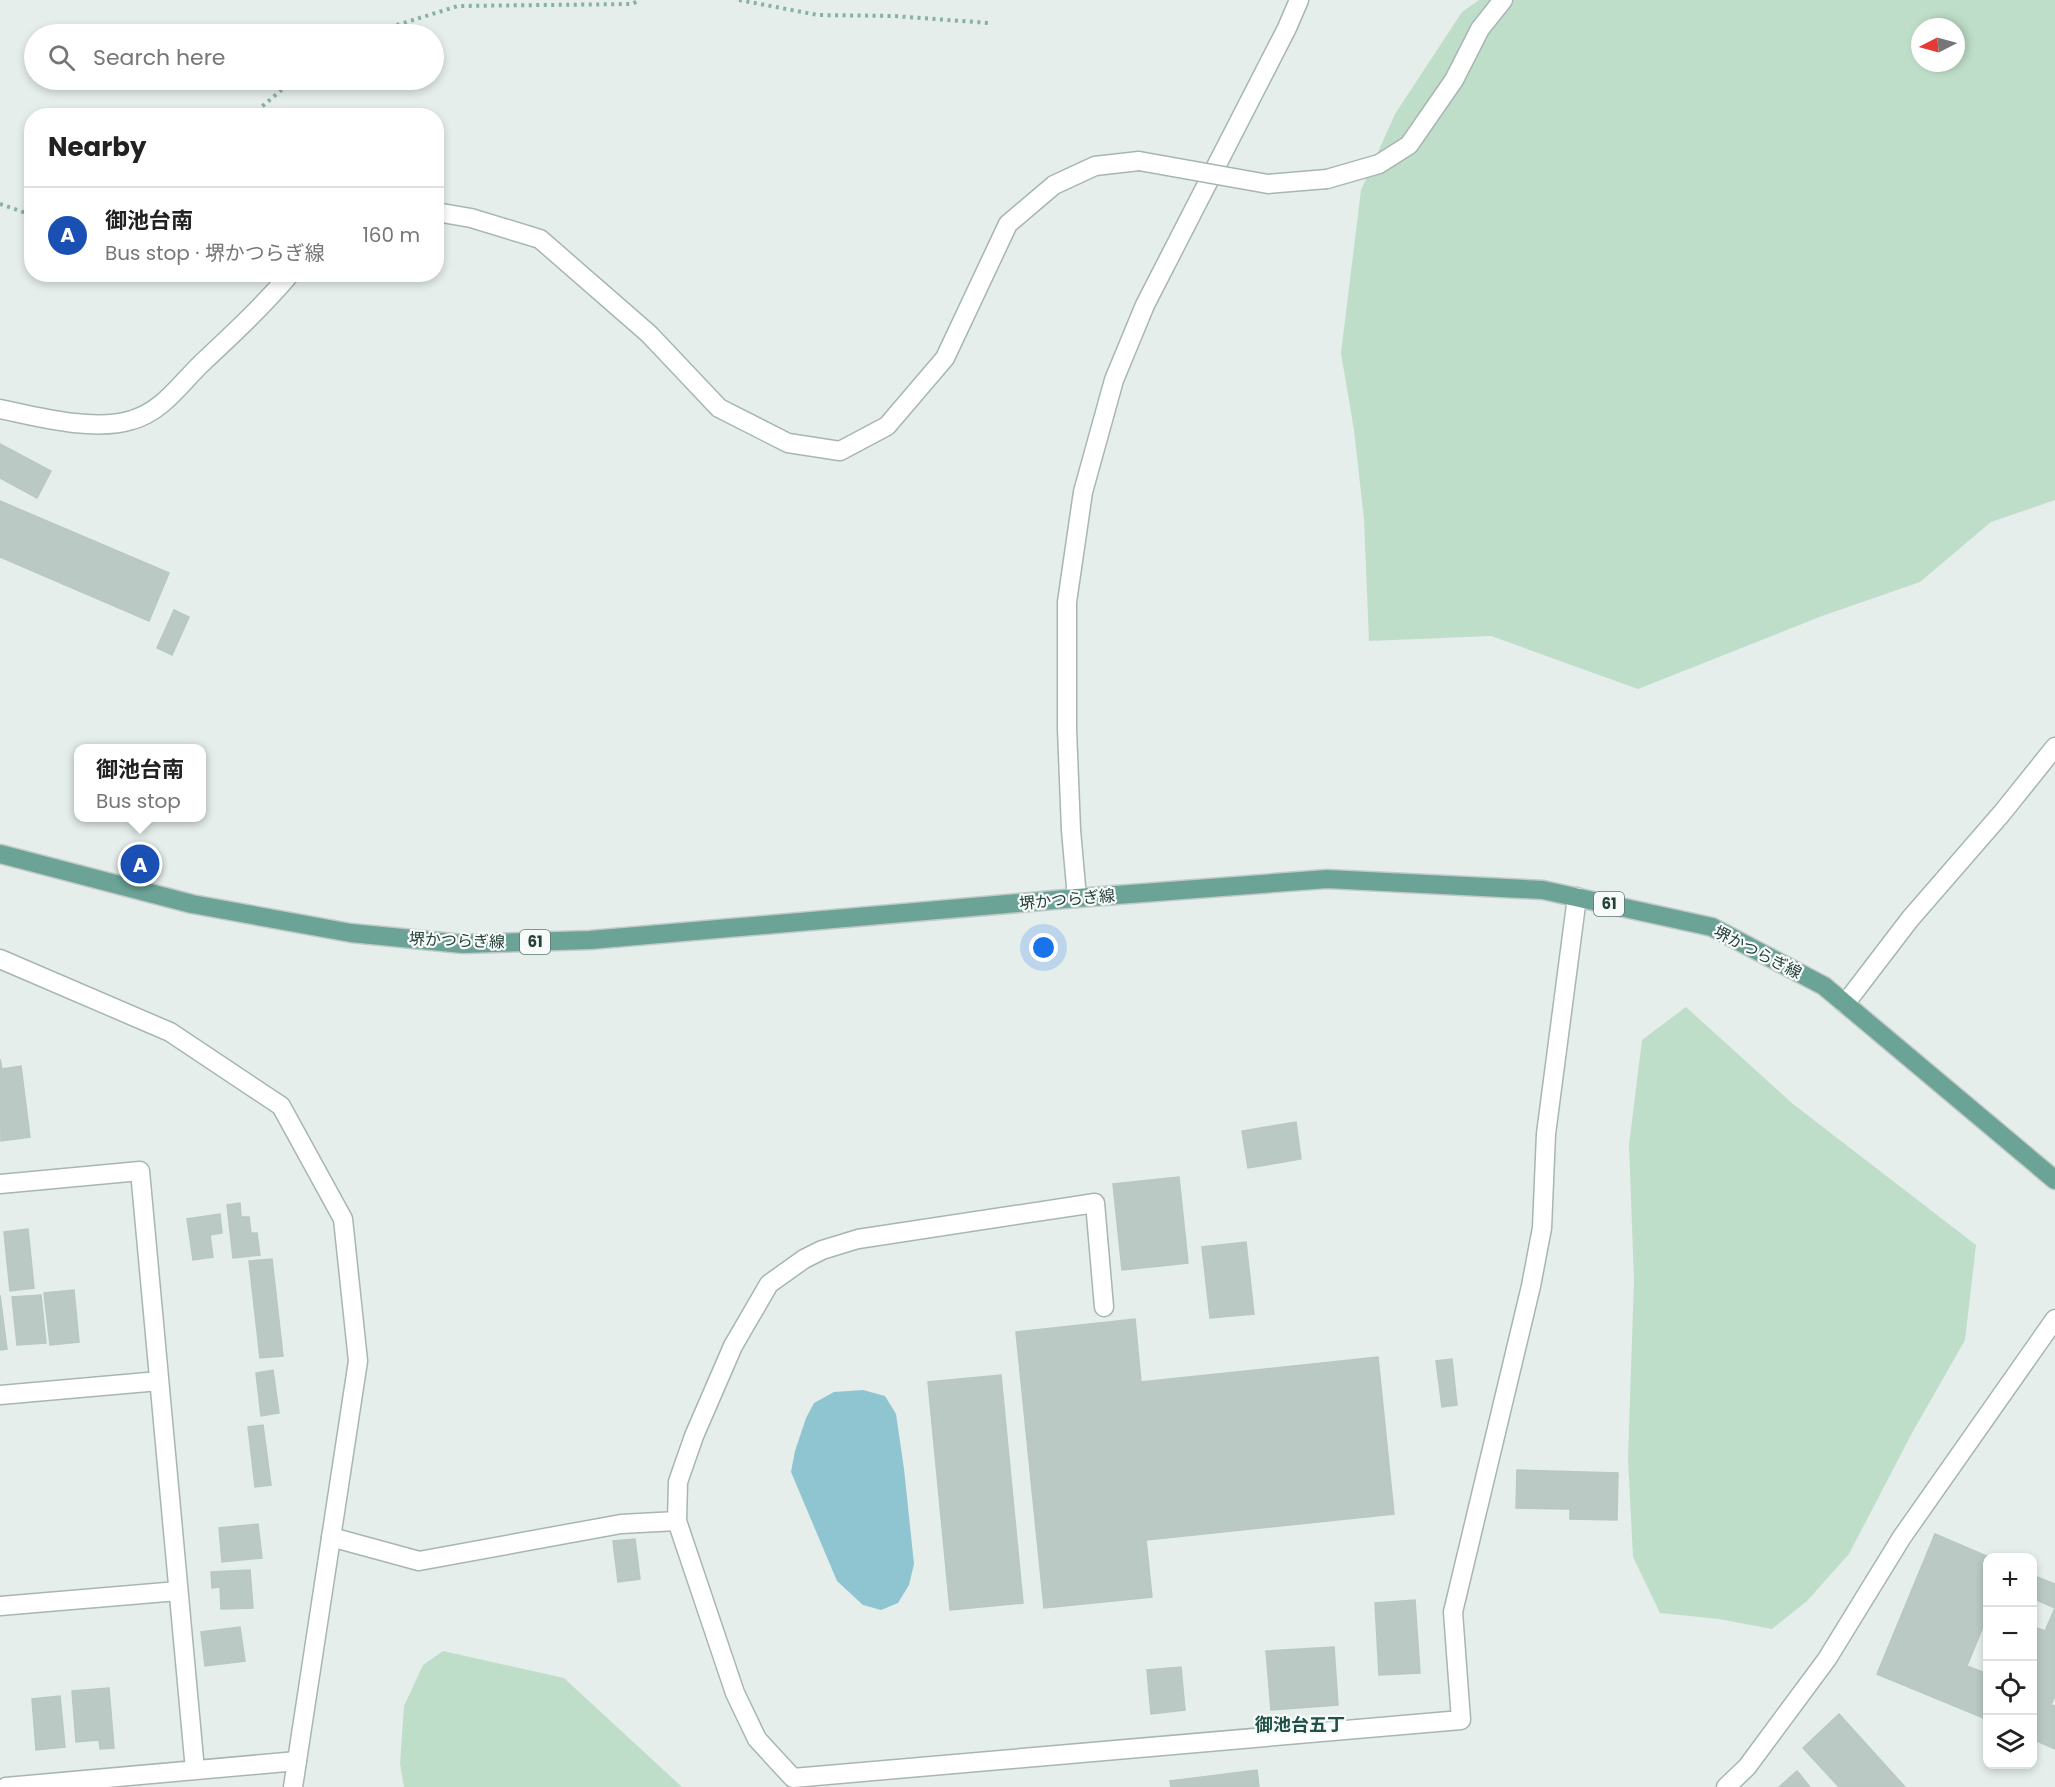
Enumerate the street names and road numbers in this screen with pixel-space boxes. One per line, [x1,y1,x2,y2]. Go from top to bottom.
street label: 堺かつらぎ線 [1018,884,1116,915]
road number: 61 [1594,892,1624,916]
street label: 堺かつらぎ線 [1710,920,1806,984]
street label: 堺かつらぎ線 [409,927,505,954]
road number: 61 [520,930,550,954]

